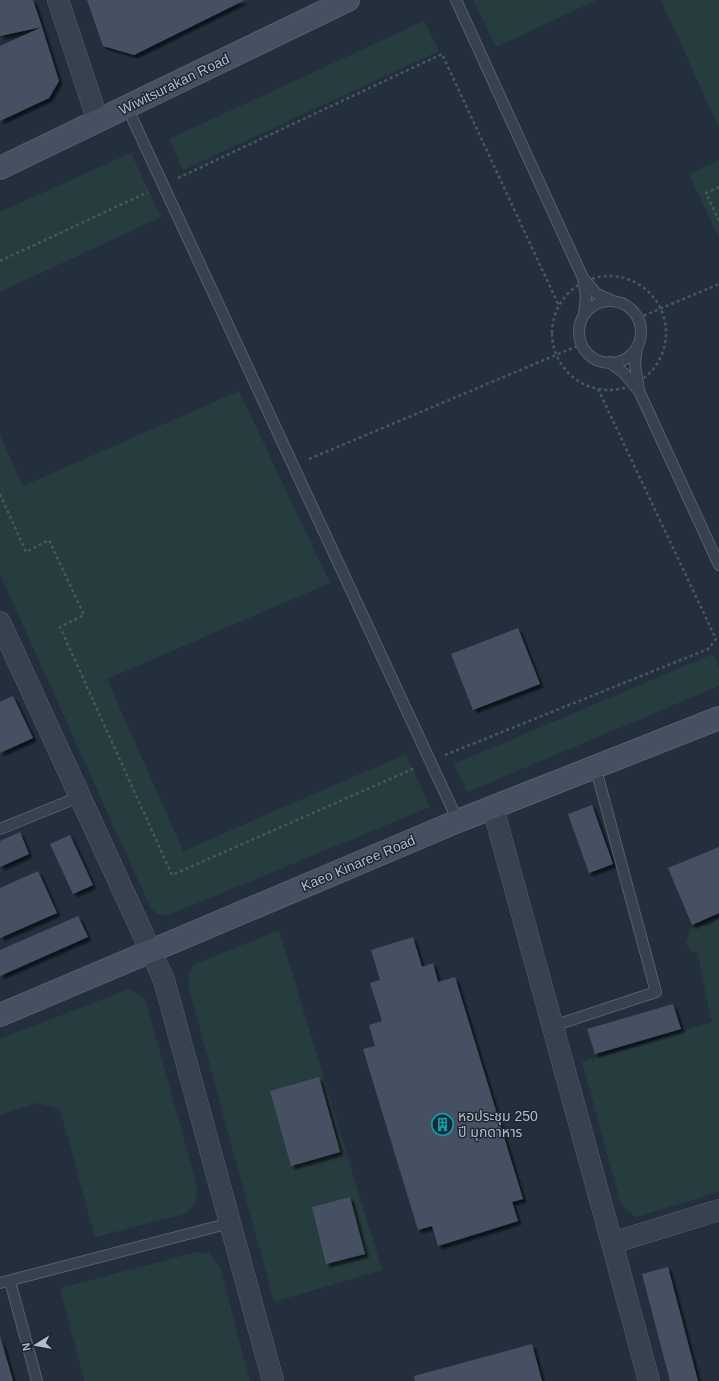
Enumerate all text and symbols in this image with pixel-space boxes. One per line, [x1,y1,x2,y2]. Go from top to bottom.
street label: Wiwitsurakan Road [116,50,232,118]
street label: Kaeo Kinaree Road [299,832,417,894]
place label: หอประชุม 250 ปี มุกดาหาร [457,1108,538,1141]
building icon: หอประชุม 250 ปี มุกดาหาร [430,1111,456,1137]
north arrow [16,1325,56,1365]
text: N [20,1342,33,1352]

